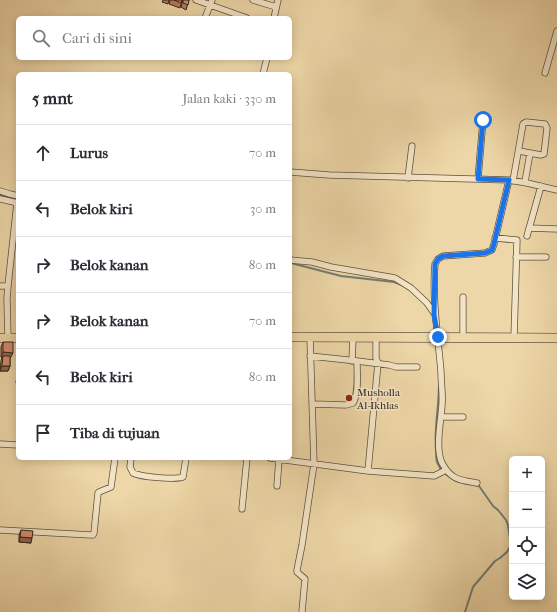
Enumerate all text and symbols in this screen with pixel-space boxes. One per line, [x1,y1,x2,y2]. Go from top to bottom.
search box [16,16,292,60]
icon: search [30,27,52,49]
text: Cari di sini [62,29,132,47]
text: 5 mnt [32,88,73,108]
text: Jalan kaki · 330 m [183,91,276,106]
route start [474,111,492,129]
icon: ahead [32,142,54,164]
text: Lurus [70,144,108,162]
text: 70 m [249,145,276,160]
icon: left [32,198,54,220]
text: Belok kiri [70,200,133,218]
text: 30 m [250,201,276,216]
icon: right [32,254,54,276]
text: Belok kanan [70,256,149,274]
text: 80 m [249,257,276,272]
icon: right [32,310,54,332]
text: Belok kanan [70,312,149,330]
text: 70 m [249,313,276,328]
route end [429,328,447,346]
icon: left [32,366,54,388]
text: Belok kiri [70,368,133,386]
text: 80 m [249,369,276,384]
place label: Musholla Al-Ikhlas [356,386,401,412]
marker: Musholla Al-Ikhlas [344,393,354,403]
icon: arrive [32,422,54,444]
text: Tiba di tujuan [70,424,160,442]
map controls [509,456,545,600]
button: + [509,456,545,492]
button: − [509,492,545,528]
button: locate [509,528,545,564]
button: layers [509,564,545,600]

